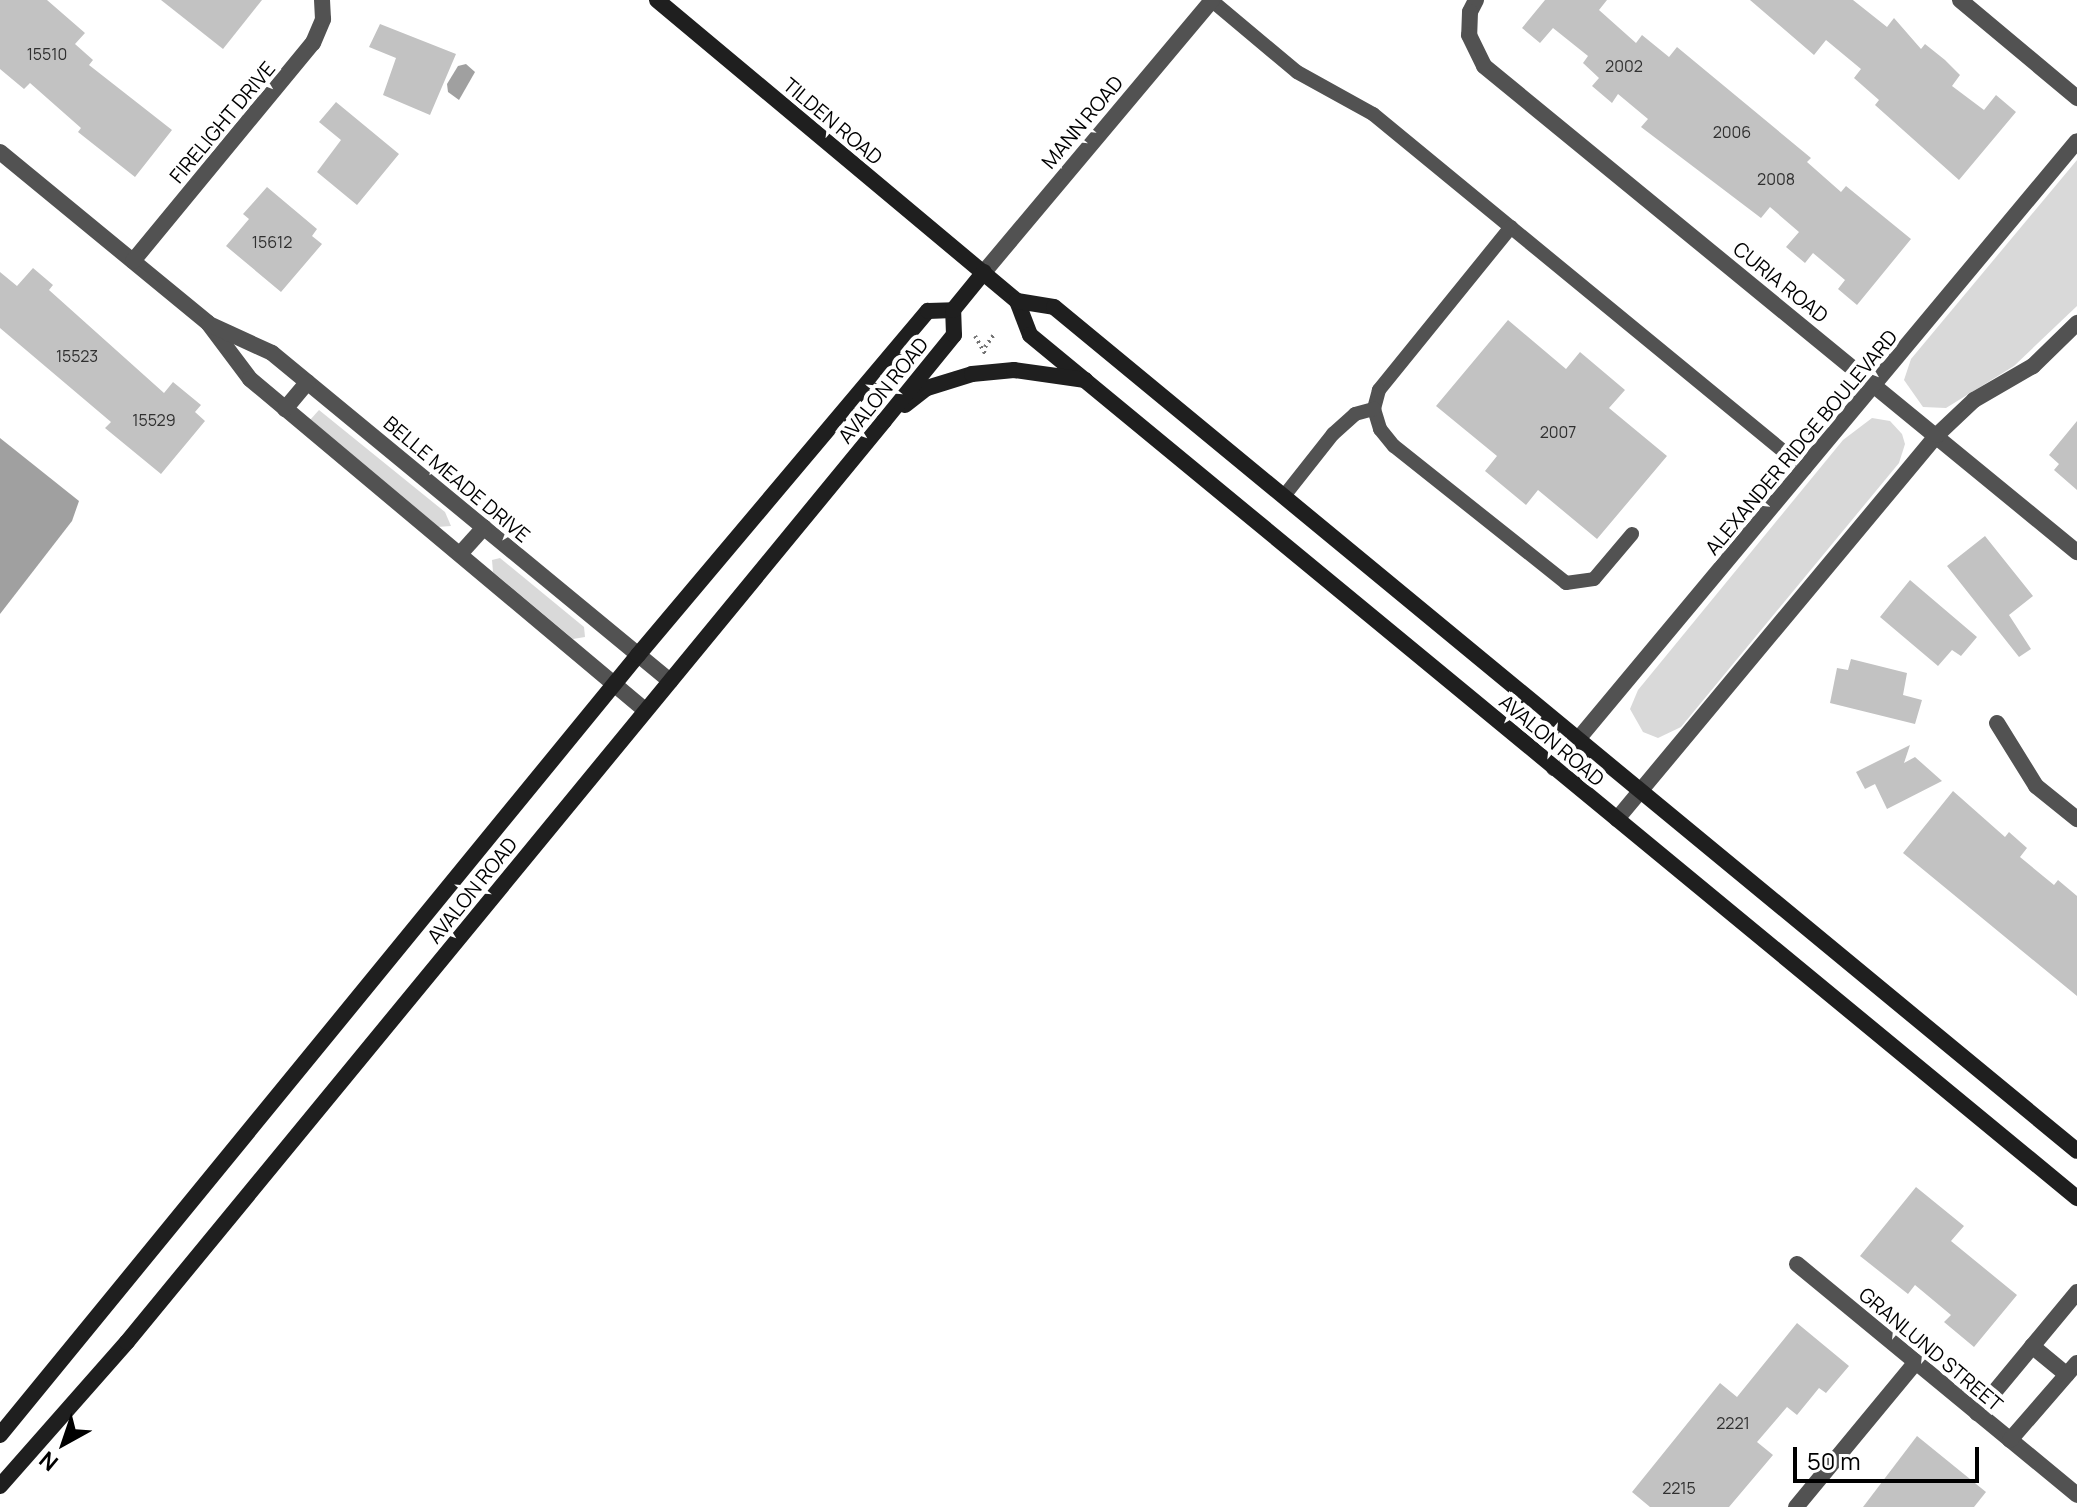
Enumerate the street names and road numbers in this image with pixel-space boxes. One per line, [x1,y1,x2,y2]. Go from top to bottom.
street label: FIRELIGHT DRIVE [164,56,280,188]
street label: MANN ROAD [1036,71,1128,173]
street label: TILDEN ROAD [779,73,887,169]
street label: CURIA ROAD [1729,236,1833,328]
street label: ALEXANDER RIDGE BOULEVARD [1700,325,1902,559]
street label: AVALON ROAD [833,332,933,448]
street label: BELLE MEADE DRIVE [379,411,535,547]
street label: AVALON ROAD [1495,689,1609,791]
street label: AVALON ROAD [422,832,522,948]
street label: GRANLUND STREET [1854,1282,2008,1416]

